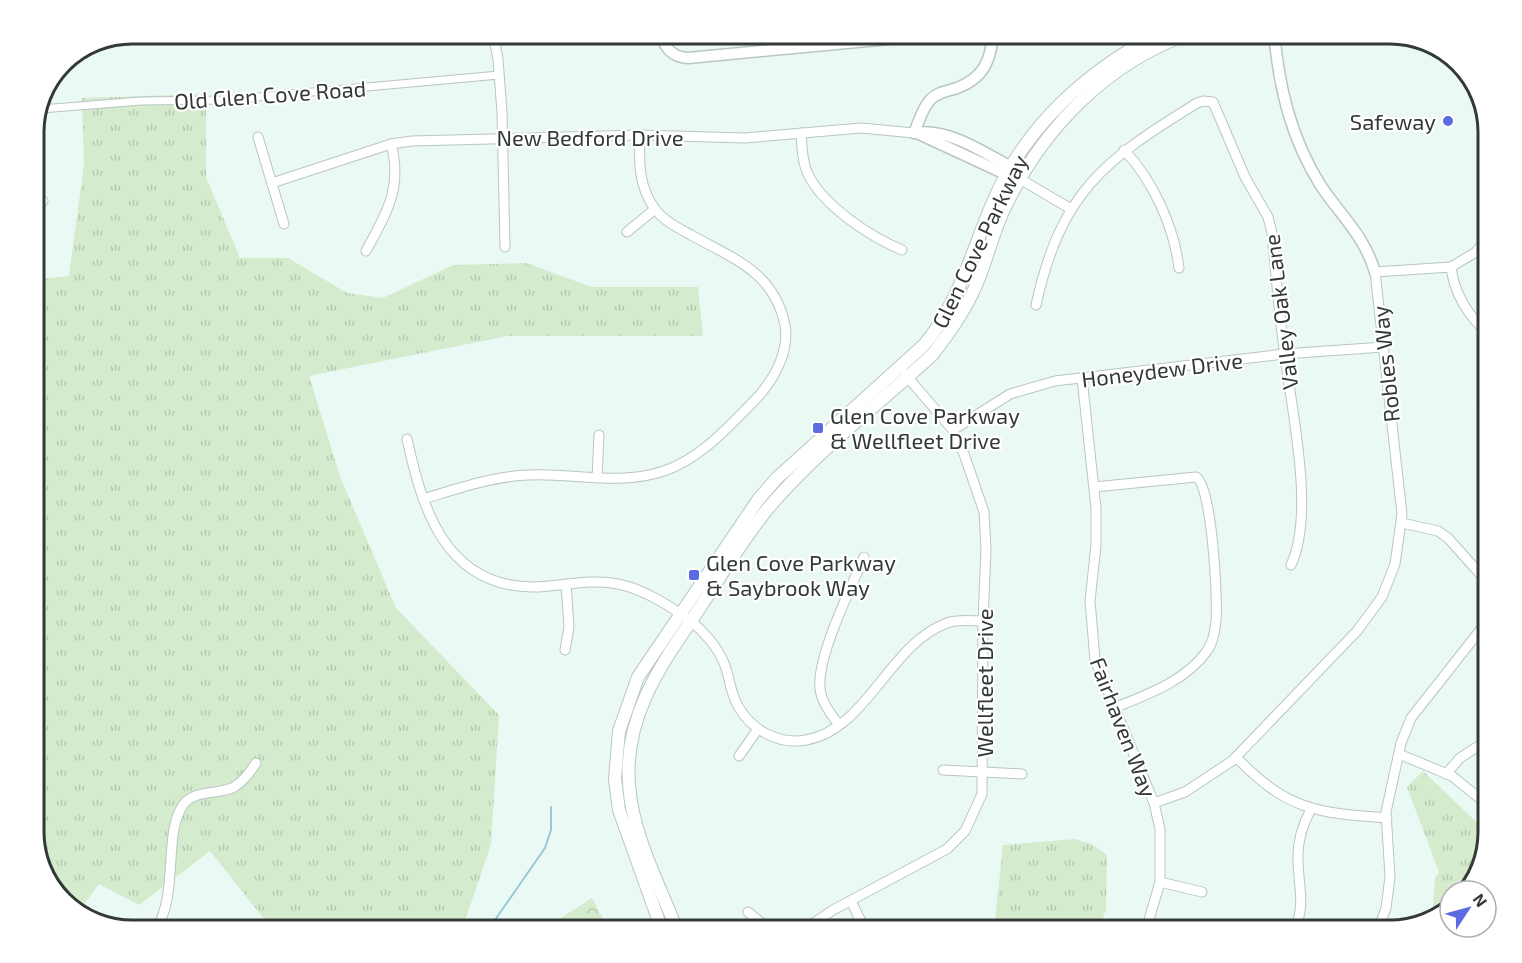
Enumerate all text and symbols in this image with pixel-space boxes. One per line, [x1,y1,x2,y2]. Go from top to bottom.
street label: Old Glen Cove Road [173,74,367,114]
place label: Safeway [1350,108,1436,134]
marker: Safeway [1441,114,1455,128]
street label: New Bedford Drive [496,124,684,150]
street label: Glen Cove Parkway [926,150,1032,332]
street label: Valley Oak Lane [1258,233,1302,391]
street label: Robles Way [1366,304,1404,424]
street label: Honeydew Drive [1080,346,1244,392]
place label: Glen Cove Parkway & Wellfleet Drive [830,402,1020,453]
marker: Glen Cove Parkway & Wellfleet Drive [811,421,825,435]
place label: Glen Cove Parkway & Saybrook Way [706,549,896,600]
marker: Glen Cove Parkway & Saybrook Way [687,568,701,582]
street label: Wellfleet Drive [971,608,997,758]
street label: Fairhaven Way [1085,653,1163,801]
north arrow [1438,879,1498,939]
text: N [1469,890,1492,910]

